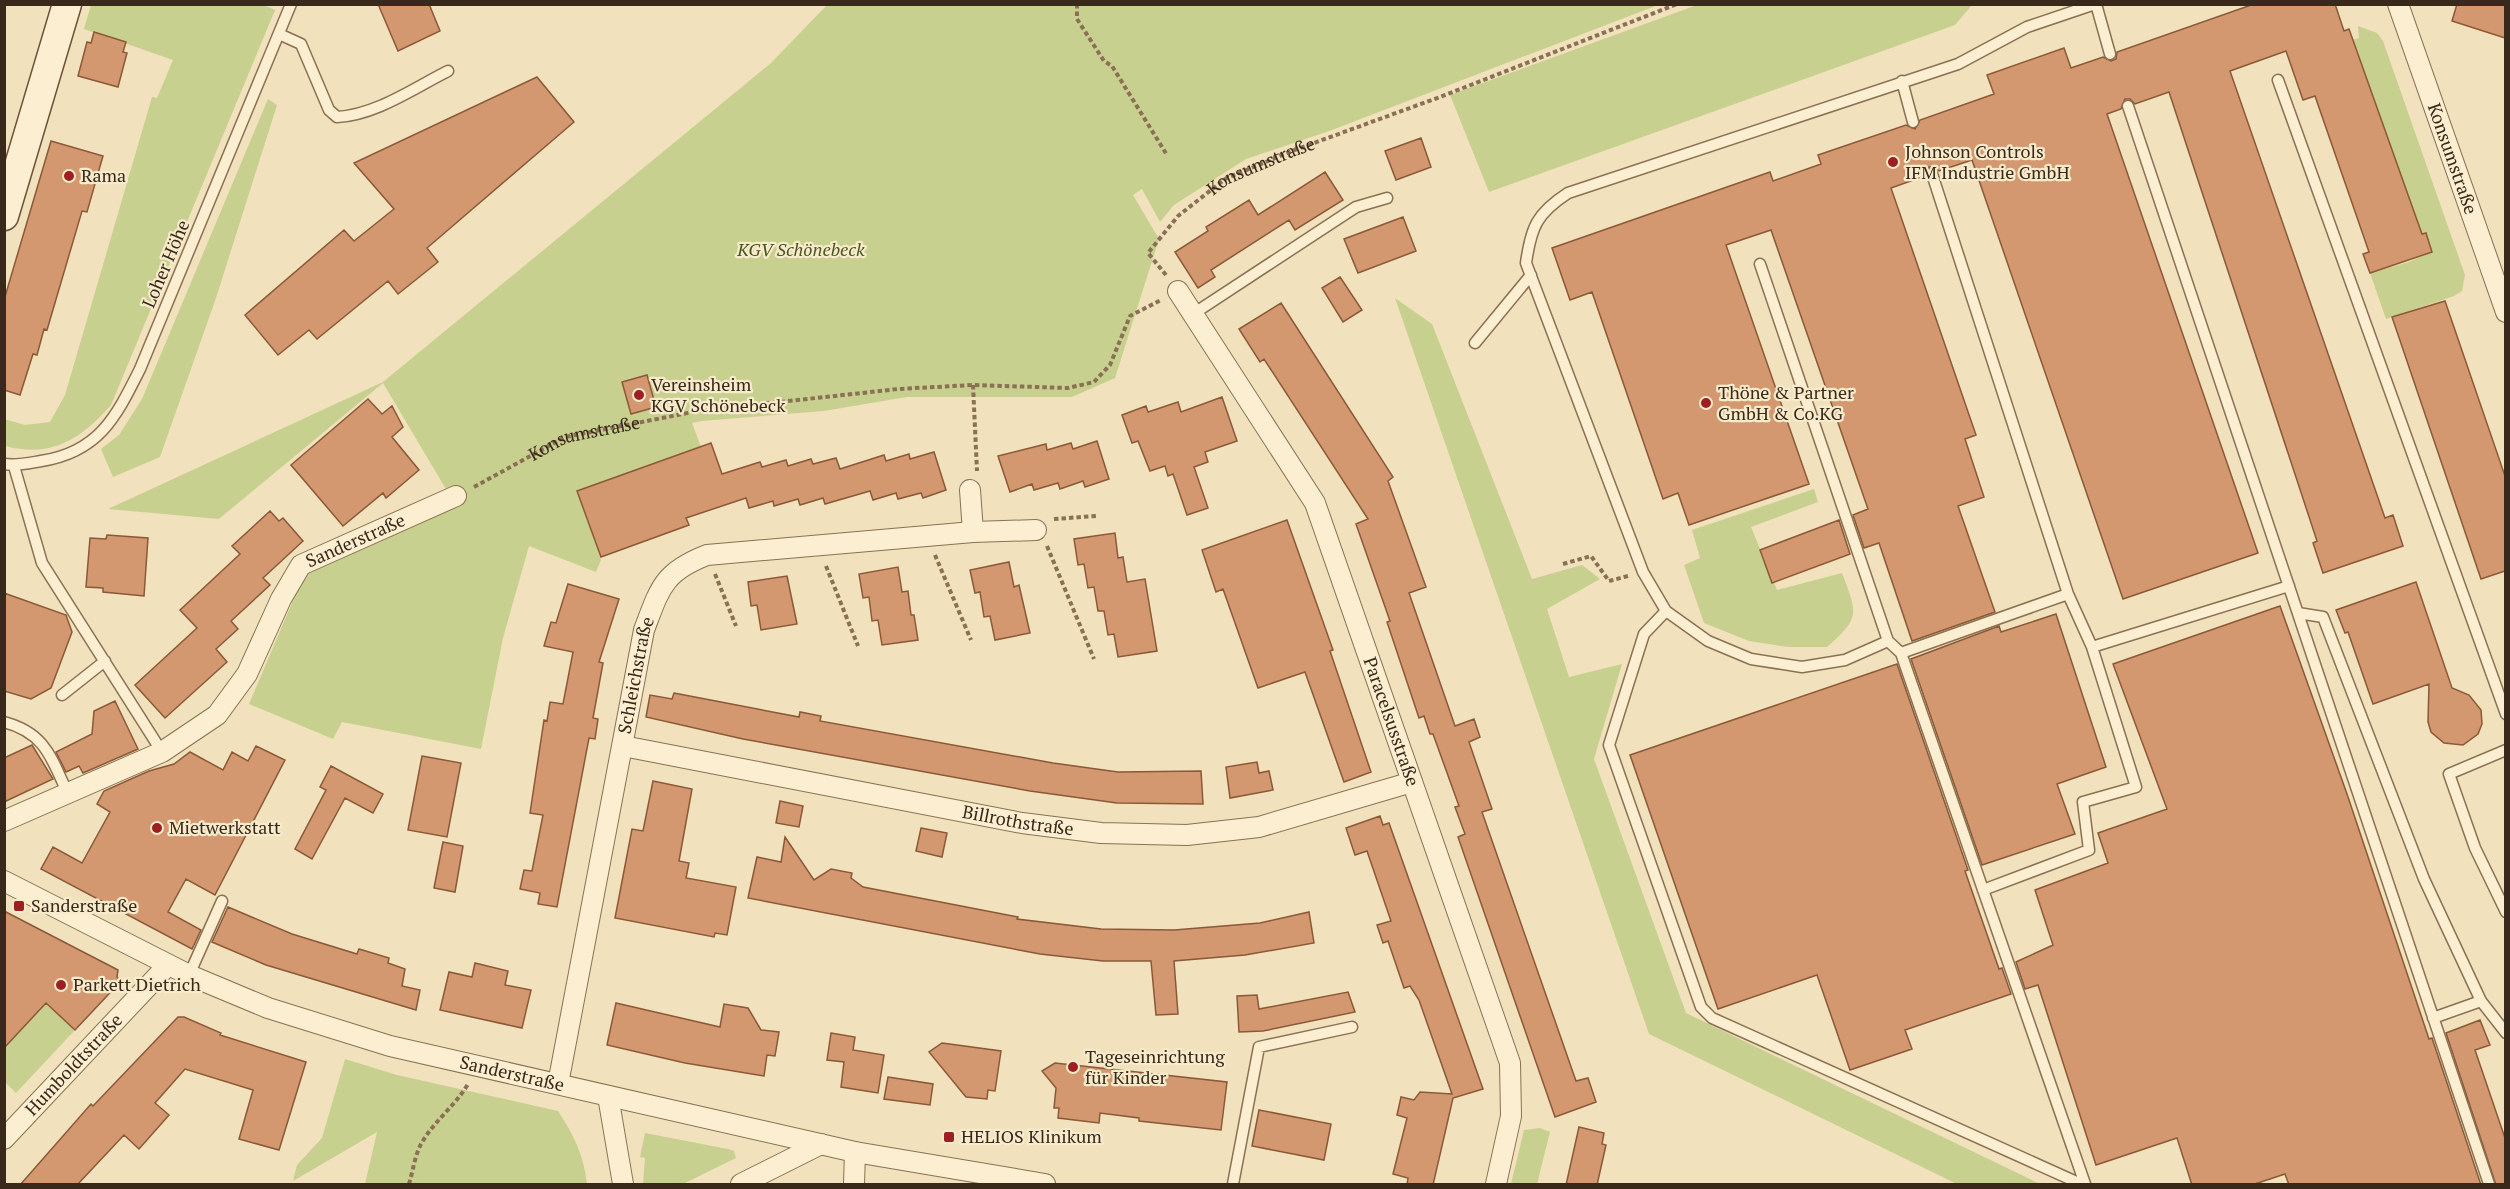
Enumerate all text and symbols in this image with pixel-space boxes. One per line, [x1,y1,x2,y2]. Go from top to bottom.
street label: Konsumstraße [2423,100,2484,217]
street label: Konsumstraße [1201,131,1318,200]
place label: Johnson Controls IFM Industrie GmbH [1905,139,2070,184]
marker: Johnson Controls IFM Industrie GmbH [1886,155,1900,169]
place label: Rama [81,163,126,187]
marker: Rama [62,169,76,183]
street label: Loher Höhe [136,216,194,311]
park label: KGV Schönebeck [736,237,865,261]
place label: Vereinsheim KGV Schönebeck [651,372,786,417]
place label: Thöne & Partner GmbH & Co.KG [1718,380,1854,425]
marker: Vereinsheim KGV Schönebeck [632,388,646,402]
marker: Thöne & Partner GmbH & Co.KG [1699,396,1713,410]
street label: Konsumstraße [524,410,642,466]
street label: Sanderstraße [302,507,409,572]
street label: Schleichstraße [612,613,659,736]
street label: Paracelsusstraße [1359,654,1426,789]
street label: Billrothstraße [960,799,1075,840]
place label: Mietwerkstatt [169,815,281,839]
marker: Mietwerkstatt [150,821,164,835]
place label: Sanderstraße [31,893,137,917]
marker: Sanderstraße [12,899,26,913]
place label: Parkett Dietrich [73,972,201,996]
marker: Parkett Dietrich [54,978,68,992]
street label: Humboldtstraße [19,1008,127,1120]
place label: Tageseinrichtung für Kinder [1085,1044,1225,1089]
street label: Sanderstraße [458,1049,567,1096]
marker: Tageseinrichtung für Kinder [1066,1060,1080,1074]
place label: HELIOS Klinikum [961,1124,1102,1148]
marker: HELIOS Klinikum [942,1130,956,1144]

